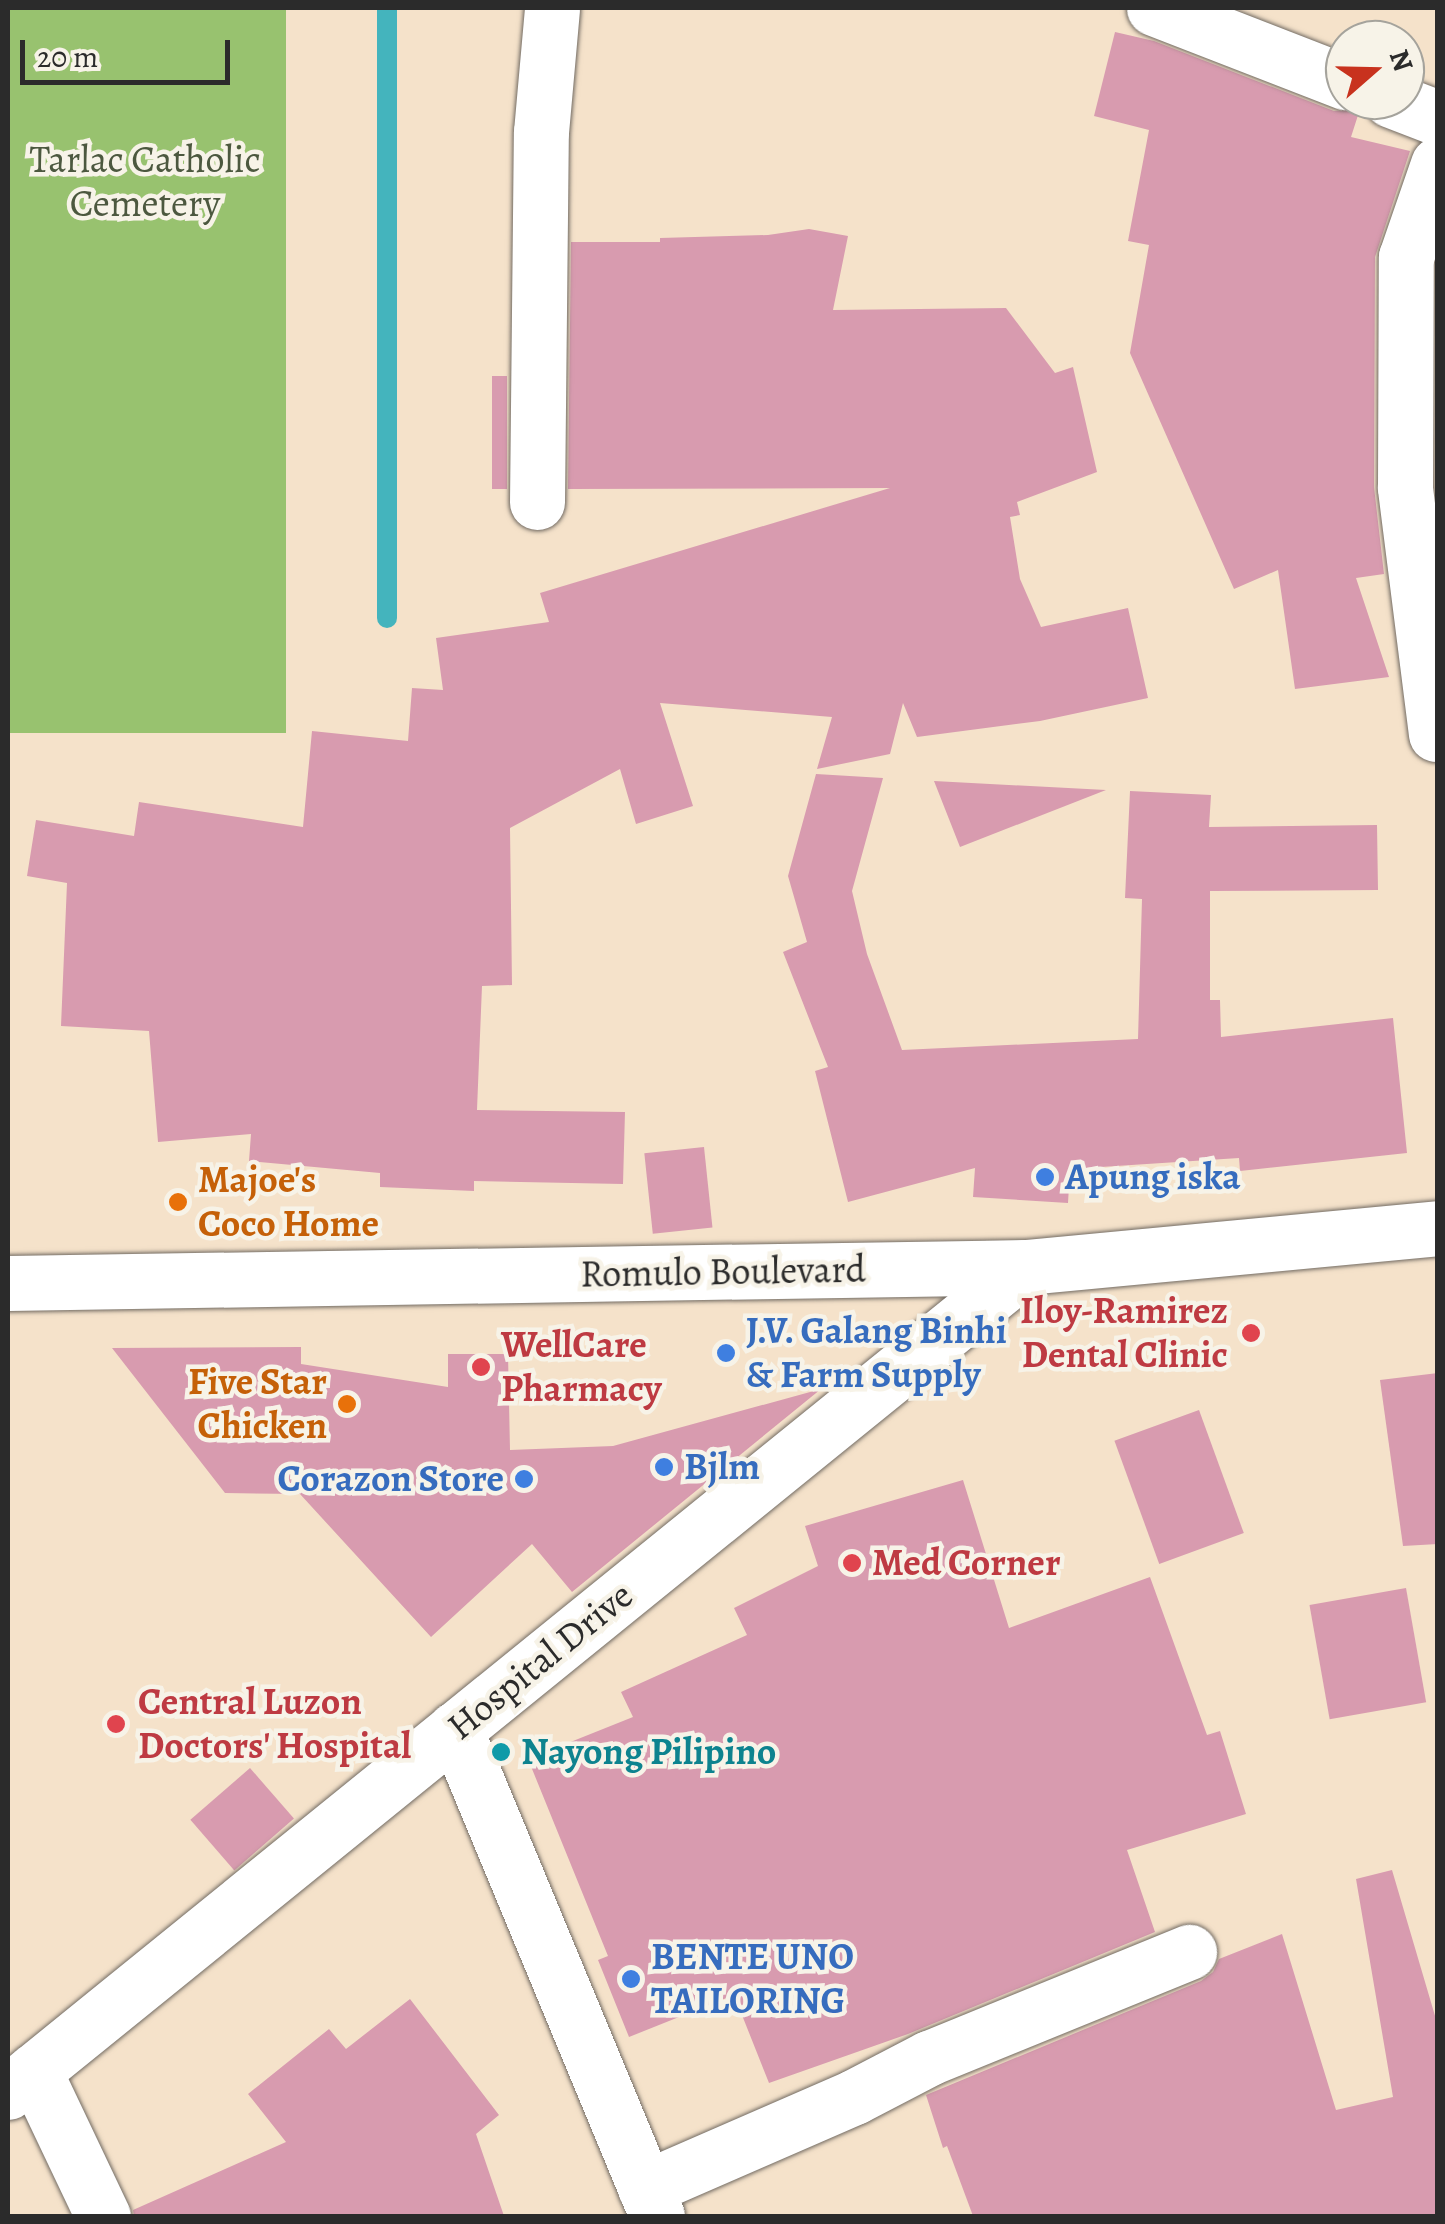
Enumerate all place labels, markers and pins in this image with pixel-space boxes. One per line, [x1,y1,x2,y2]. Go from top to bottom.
place label: Apung iska [1065,1154,1241,1200]
place label: Majoe's Coco Home [198,1157,379,1246]
marker: Apung iska [1034,1166,1056,1188]
marker: Majoe's Coco Home [167,1191,189,1213]
place label: Iloy-Ramirez Dental Clinic [1020,1288,1228,1378]
place label: J.V. Galang Binhi & Farm Supply [746,1308,1007,1398]
marker: Iloy-Ramirez Dental Clinic [1238,1320,1264,1346]
place label: WellCare Pharmacy [501,1322,662,1412]
marker: J.V. Galang Binhi & Farm Supply [715,1342,737,1364]
marker: WellCare Pharmacy [470,1356,492,1378]
place label: Five Star Chicken [188,1359,327,1448]
marker: Five Star Chicken [336,1393,358,1415]
place label: Bjlm [684,1444,760,1490]
place label: Corazon Store [278,1456,504,1502]
marker: Bjlm [653,1456,675,1478]
marker: Corazon Store [513,1468,535,1490]
place label: Med Corner [872,1540,1061,1586]
marker: Med Corner [841,1552,863,1574]
place label: Central Luzon Doctors' Hospital [138,1679,412,1768]
marker: Central Luzon Doctors' Hospital [103,1711,129,1737]
place label: Nayong Pilipino [521,1729,776,1775]
marker: Nayong Pilipino [490,1741,512,1763]
place label: BENTE UNO TAILORING [651,1934,854,2024]
marker: BENTE UNO TAILORING [620,1968,642,1990]

